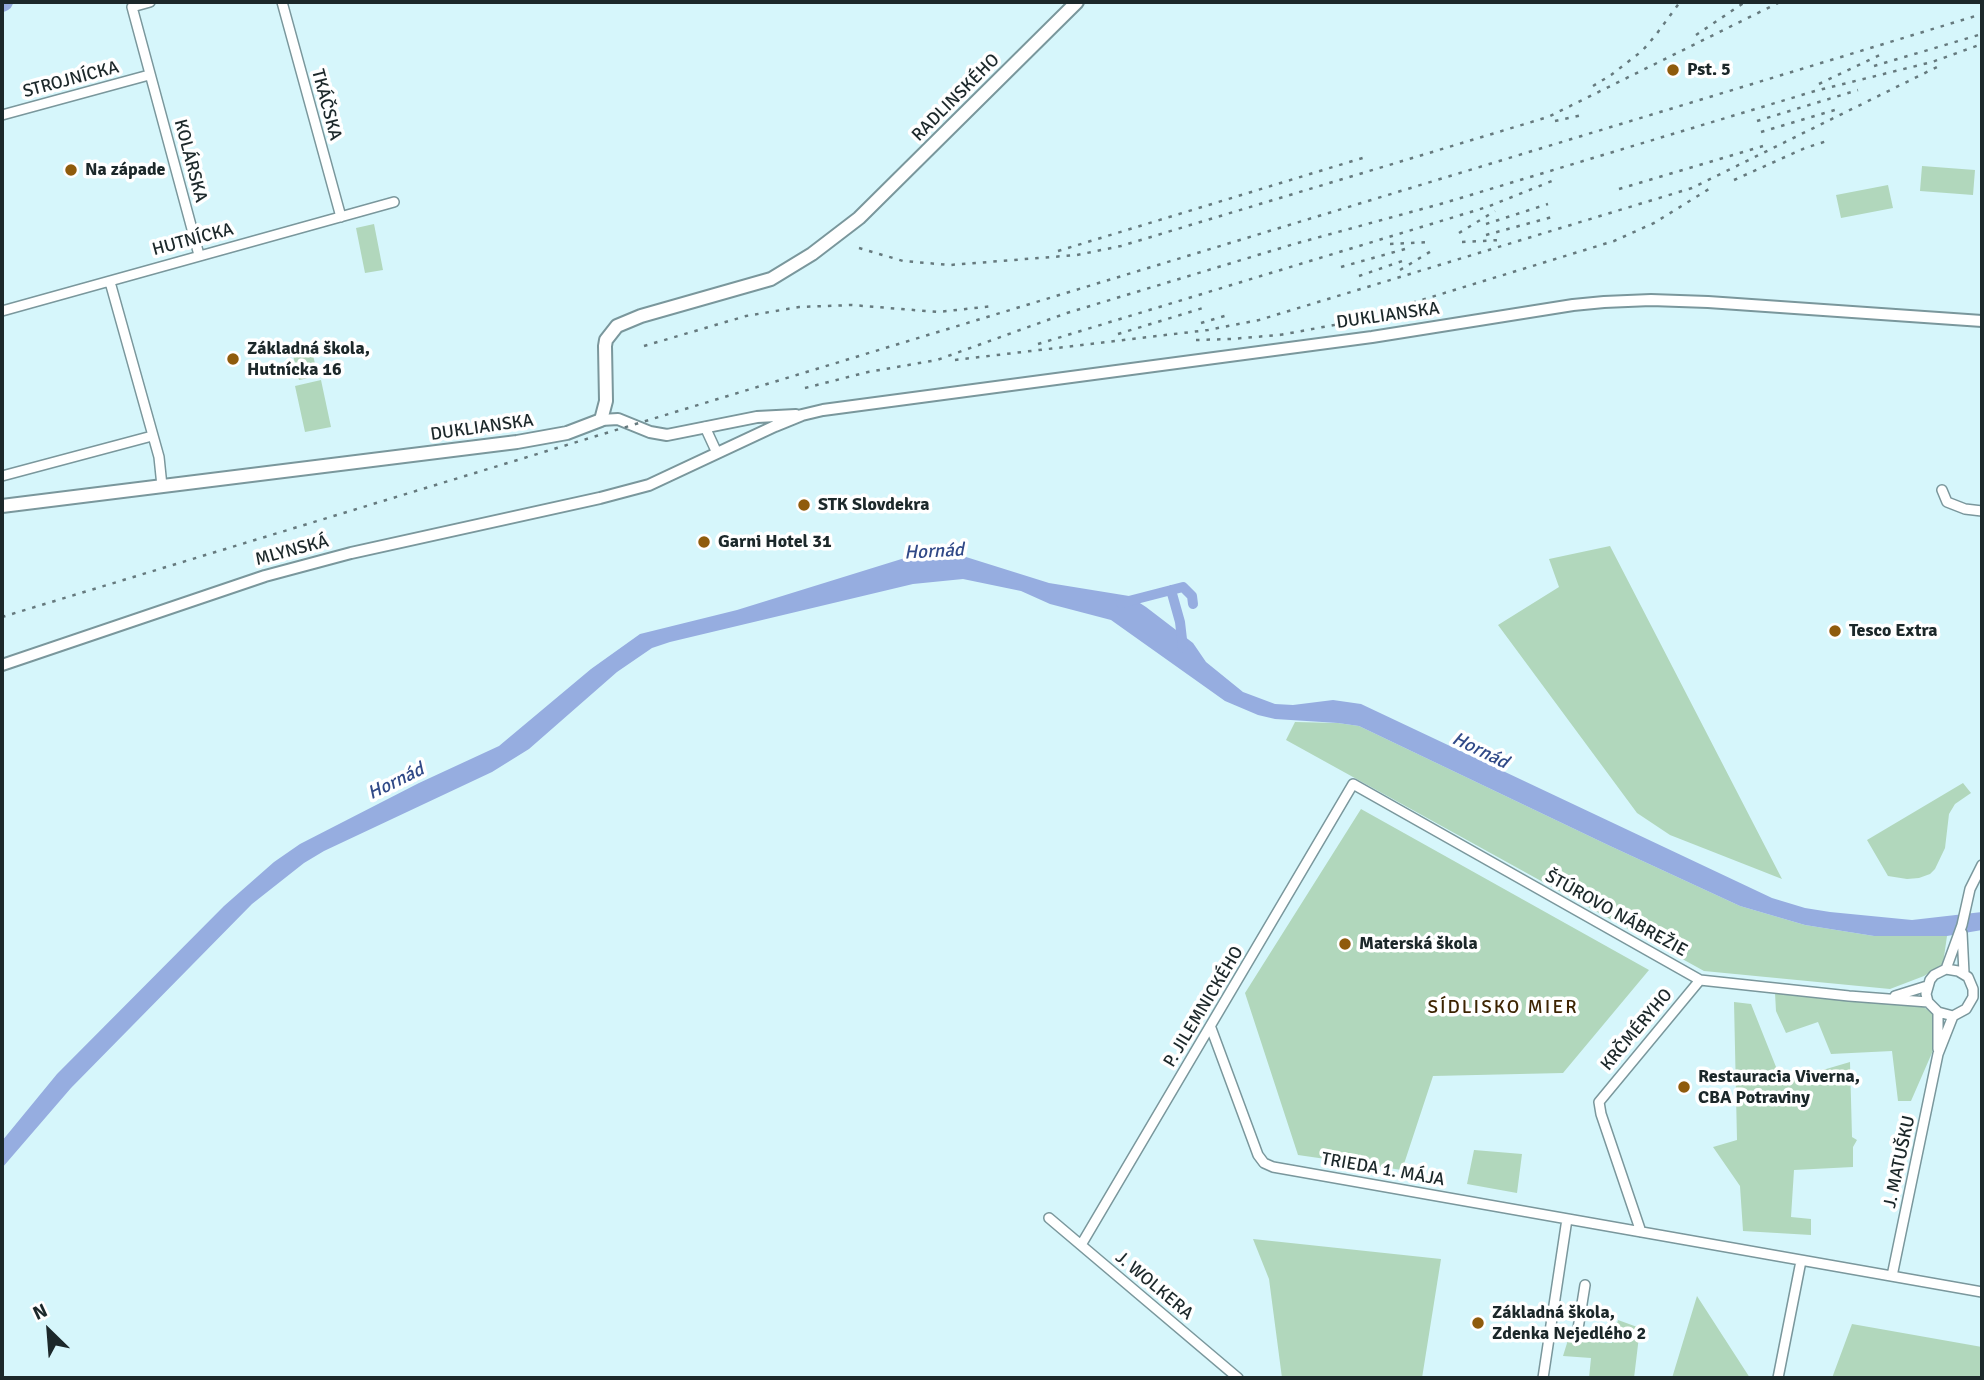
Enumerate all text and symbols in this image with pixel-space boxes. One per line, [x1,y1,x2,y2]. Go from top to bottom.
street label: RADLINSKÉHO [908,50,1004,146]
street label: STROJNÍCKA [21,57,121,103]
place label: Pst. 5 [1687,59,1731,81]
marker: Pst. 5 [1665,62,1681,78]
street label: TKÁČSKA [306,67,346,143]
street label: KOLÁRSKA [169,117,211,205]
place label: Na západe [85,159,166,181]
marker: Na západe [63,162,79,178]
street label: HUTNÍCKA [150,219,236,261]
street label: DUKLIANSKA [1335,298,1441,334]
place label: Základná škola, Hutnícka 16 [247,338,370,380]
marker: Základná škola, Hutnícka 16 [225,351,241,367]
street label: DUKLIANSKA [429,410,535,446]
place label: STK Slovdekra [818,494,930,516]
marker: STK Slovdekra [796,497,812,513]
street label: MLYNSKÁ [253,531,331,571]
place label: Garni Hotel 31 [718,531,832,553]
marker: Garni Hotel 31 [696,534,712,550]
water label: Hornád [904,539,964,565]
place label: Tesco Extra [1849,620,1938,642]
marker: Tesco Extra [1827,623,1843,639]
water label: Hornád [1448,728,1512,774]
water label: Hornád [364,759,428,805]
street label: ŠTÚROVO NÁBREŽIE [1541,866,1691,962]
place label: Materská škola [1359,933,1478,955]
marker: Materská škola [1337,936,1353,952]
street label: P. JILEMNICKÉHO [1159,943,1249,1071]
street label: KRČMÉRYHO [1596,985,1678,1075]
district label: SÍDLISKO MIER [1429,997,1577,1019]
place label: Restauracia Viverna, CBA Potraviny [1698,1066,1860,1108]
marker: Restauracia Viverna, CBA Potraviny [1676,1079,1692,1095]
street label: J. MATUŠKU [1880,1114,1920,1210]
street label: TRIEDA 1. MÁJA [1320,1149,1446,1191]
street label: J. WOLKERA [1111,1247,1197,1325]
north arrow [14,1296,84,1366]
text: N [29,1298,51,1326]
place label: Základná škola, Zdenka Nejedlého 2 [1492,1302,1646,1344]
marker: Základná škola, Zdenka Nejedlého 2 [1470,1315,1486,1331]

